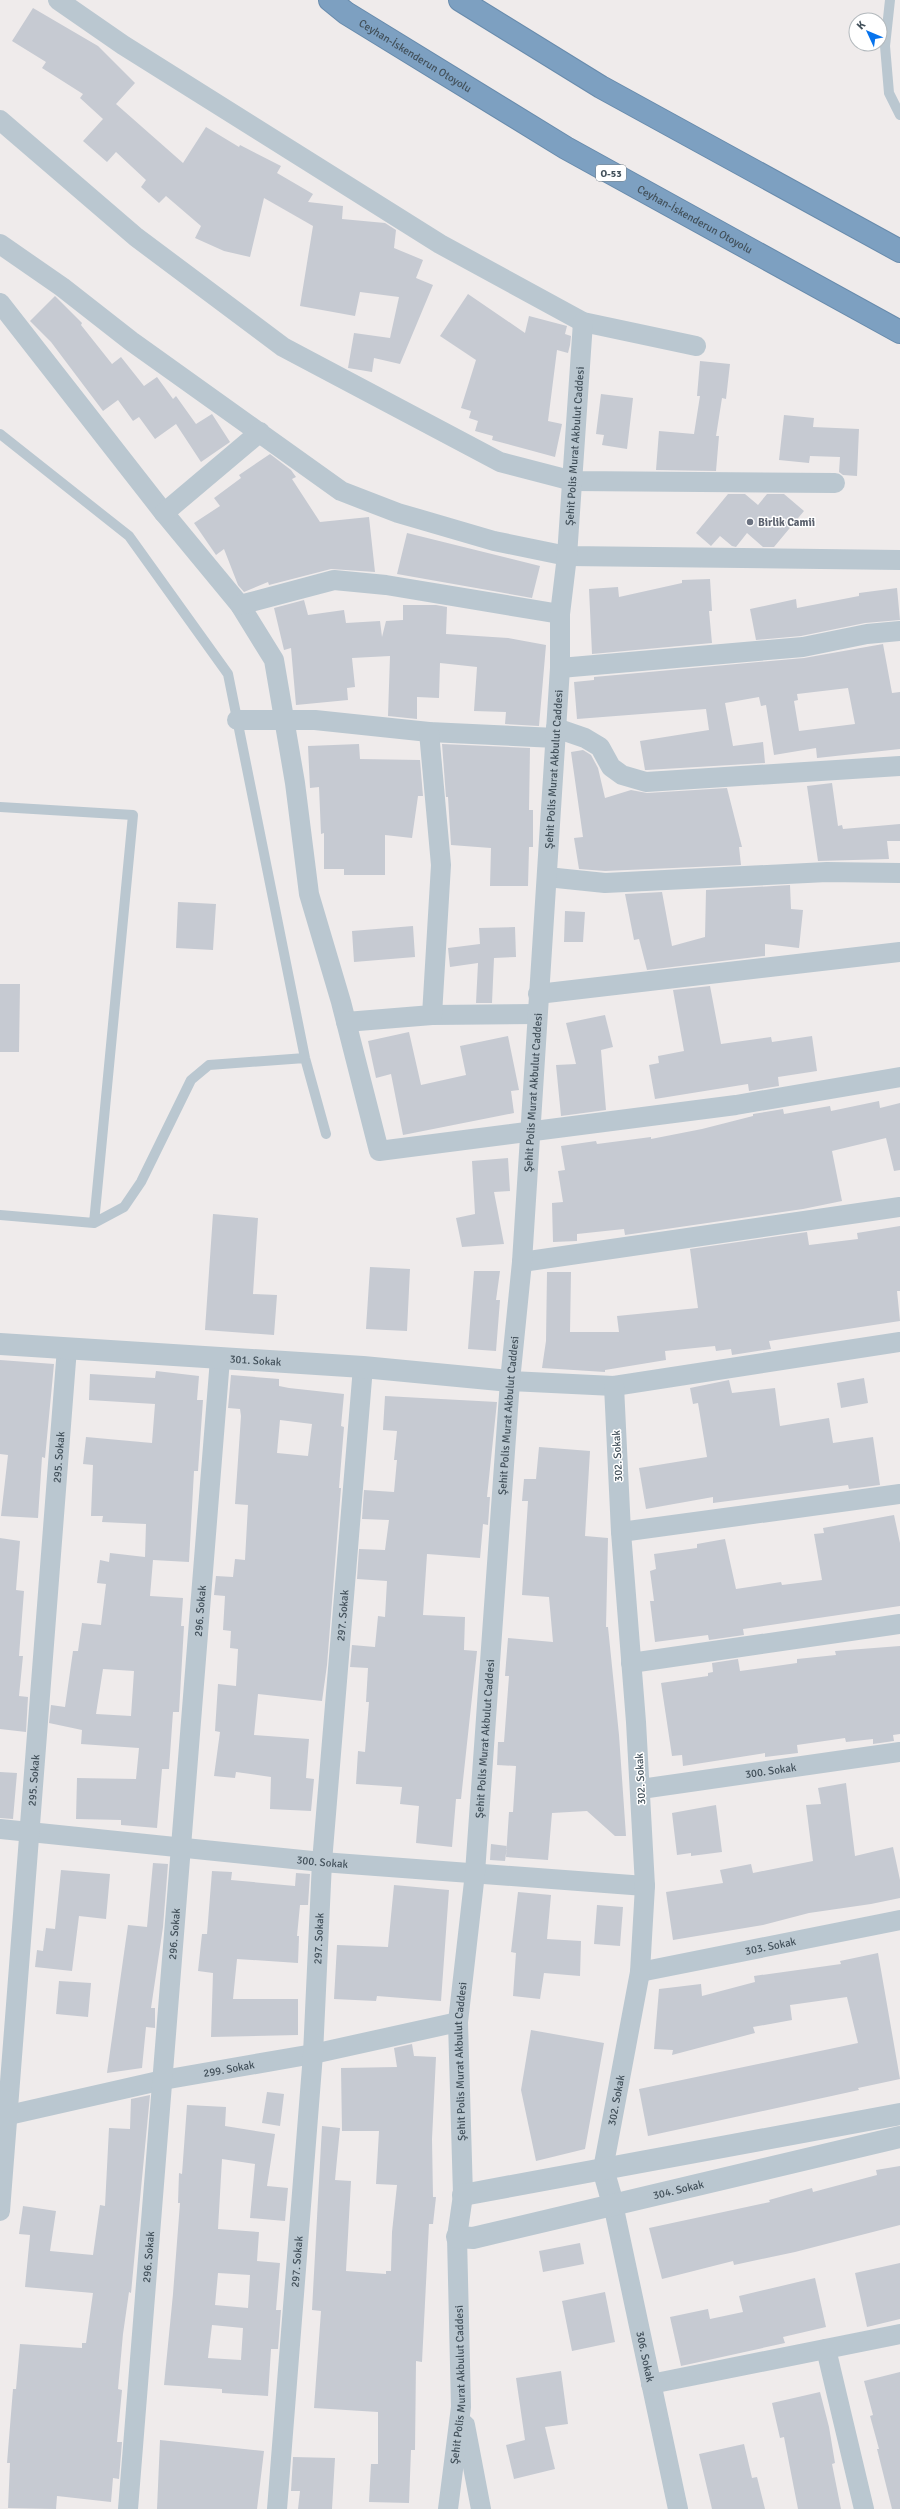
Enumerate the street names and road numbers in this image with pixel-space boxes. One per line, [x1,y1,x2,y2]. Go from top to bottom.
street label: Ceyhan-İskenderun Otoyolu [356,17,474,95]
road number: O-53 [596,165,626,181]
street label: Ceyhan-İskenderun Otoyolu [635,182,755,257]
street label: Şehit Polis Murat Akbulut Caddesi [563,366,587,526]
street label: Şehit Polis Murat Akbulut Caddesi [542,689,566,849]
street label: Şehit Polis Murat Akbulut Caddesi [522,1013,545,1172]
street label: Şehit Polis Murat Akbulut Caddesi [496,1336,521,1495]
street label: 301. Sokak [229,1353,282,1369]
street label: 302. Sokak [610,1429,625,1482]
street label: 295. Sokak [51,1431,68,1484]
street label: 296. Sokak [192,1584,209,1637]
street label: 297. Sokak [334,1589,352,1642]
street label: Şehit Polis Murat Akbulut Caddesi [473,1659,497,1819]
street label: 302. Sokak [633,1752,648,1805]
street label: 295. Sokak [25,1754,42,1807]
street label: 300. Sokak [744,1761,798,1781]
street label: 300. Sokak [296,1853,349,1871]
street label: 296. Sokak [166,1907,183,1960]
street label: 297. Sokak [311,1912,327,1965]
street label: 303. Sokak [744,1935,798,1958]
street label: Şehit Polis Murat Akbulut Caddesi [452,1981,470,2141]
street label: 299. Sokak [202,2058,256,2080]
street label: 302. Sokak [605,2073,628,2127]
street label: 304. Sokak [652,2178,706,2202]
street label: 296. Sokak [140,2230,157,2283]
street label: 297. Sokak [289,2235,306,2288]
street label: Şehit Polis Murat Akbulut Caddesi [448,2305,468,2465]
street label: 306. Sokak [633,2330,657,2384]

